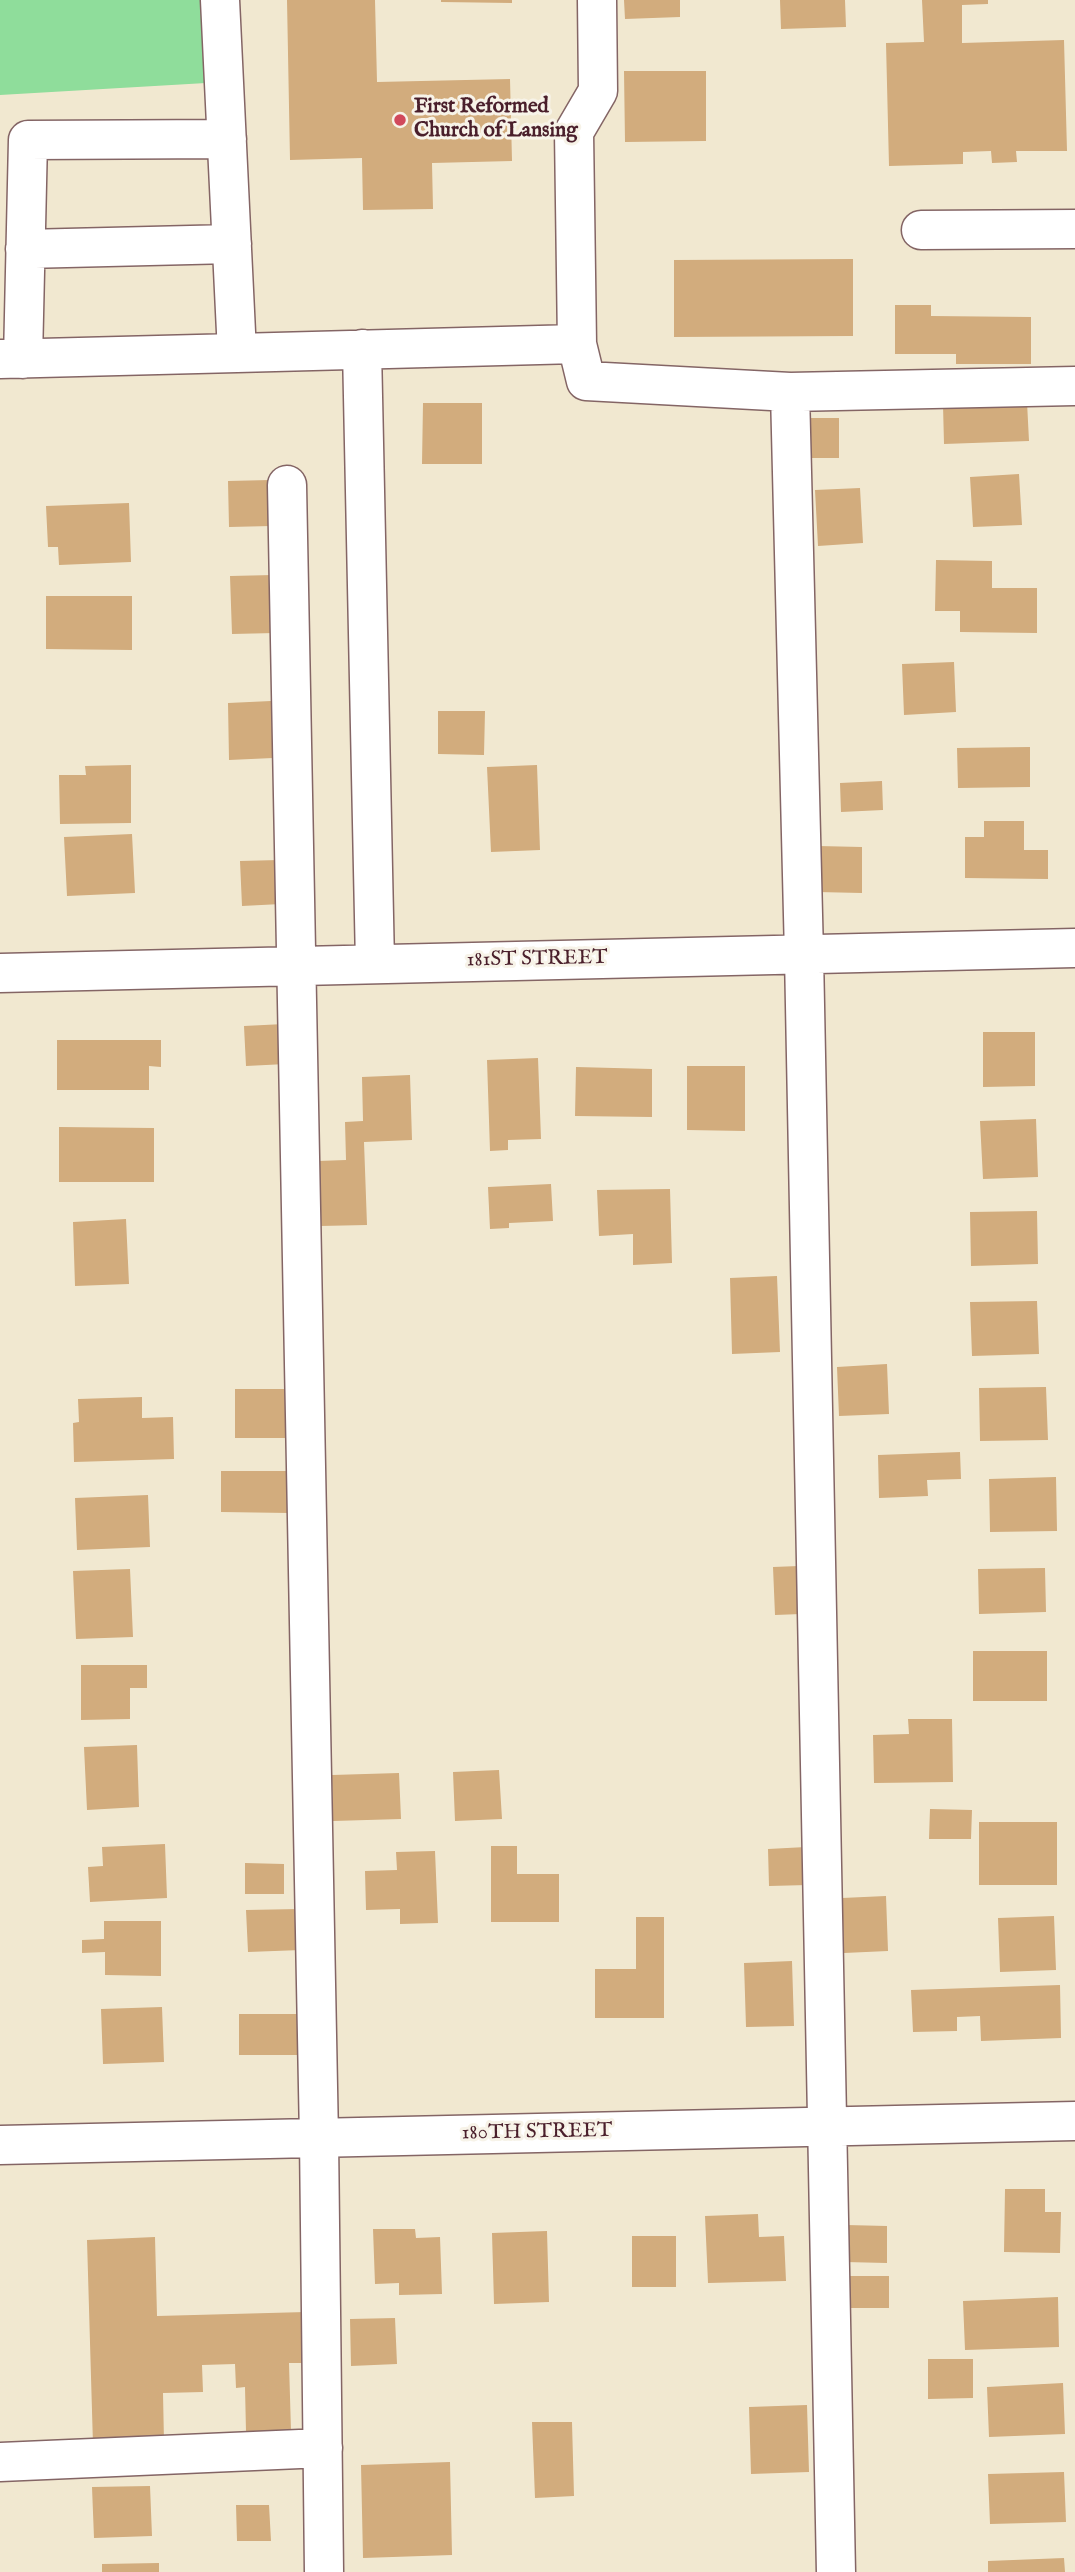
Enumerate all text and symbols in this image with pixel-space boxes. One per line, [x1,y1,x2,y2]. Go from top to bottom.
place label: First Reformed Church of Lansing [414,95,578,145]
marker: First Reformed Church of Lansing [392,112,408,128]
street label: 181ST STREET [466,946,608,974]
street label: 180TH STREET [461,2119,613,2147]

